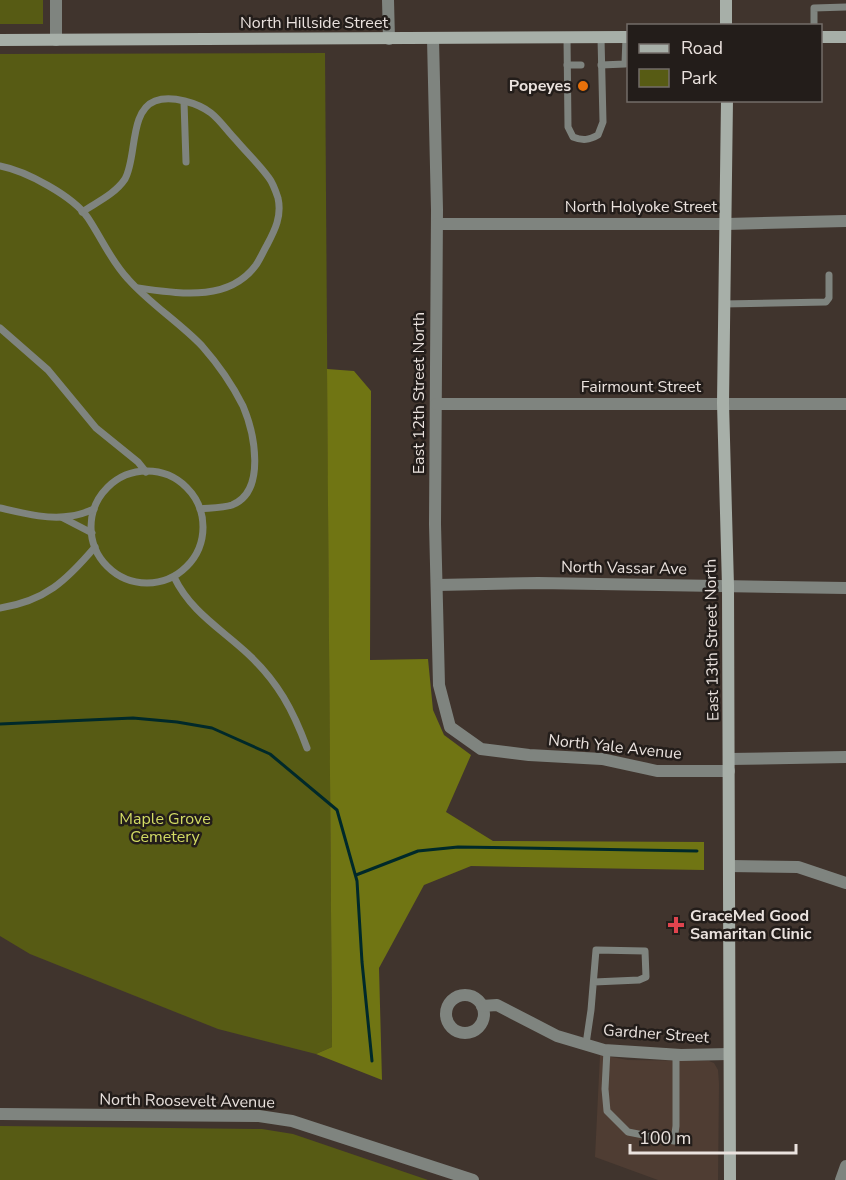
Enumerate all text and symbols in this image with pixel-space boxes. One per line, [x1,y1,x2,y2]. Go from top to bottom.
street label: North Hillside Street [240,12,388,34]
legend [627,24,822,102]
text: Road [681,36,723,60]
text: Park [681,66,718,90]
place label: Popeyes [509,75,571,97]
marker: Popeyes [576,79,590,93]
street label: North Holyoke Street [565,196,718,218]
street label: East 12th Street North [408,312,430,474]
street label: Fairmount Street [581,376,702,398]
street label: North Vassar Ave [561,556,687,580]
street label: East 13th Street North [700,559,724,721]
street label: North Yale Avenue [547,729,683,765]
park label: Maple Grove Cemetery [119,808,211,848]
place label: GraceMed Good Samaritan Clinic [690,905,812,945]
marker: GraceMed Good Samaritan Clinic [667,916,685,934]
street label: Gardner Street [602,1019,710,1049]
street label: North Roosevelt Avenue [99,1088,275,1114]
scale bar [630,1117,796,1155]
text: 100 m [639,1126,691,1150]

